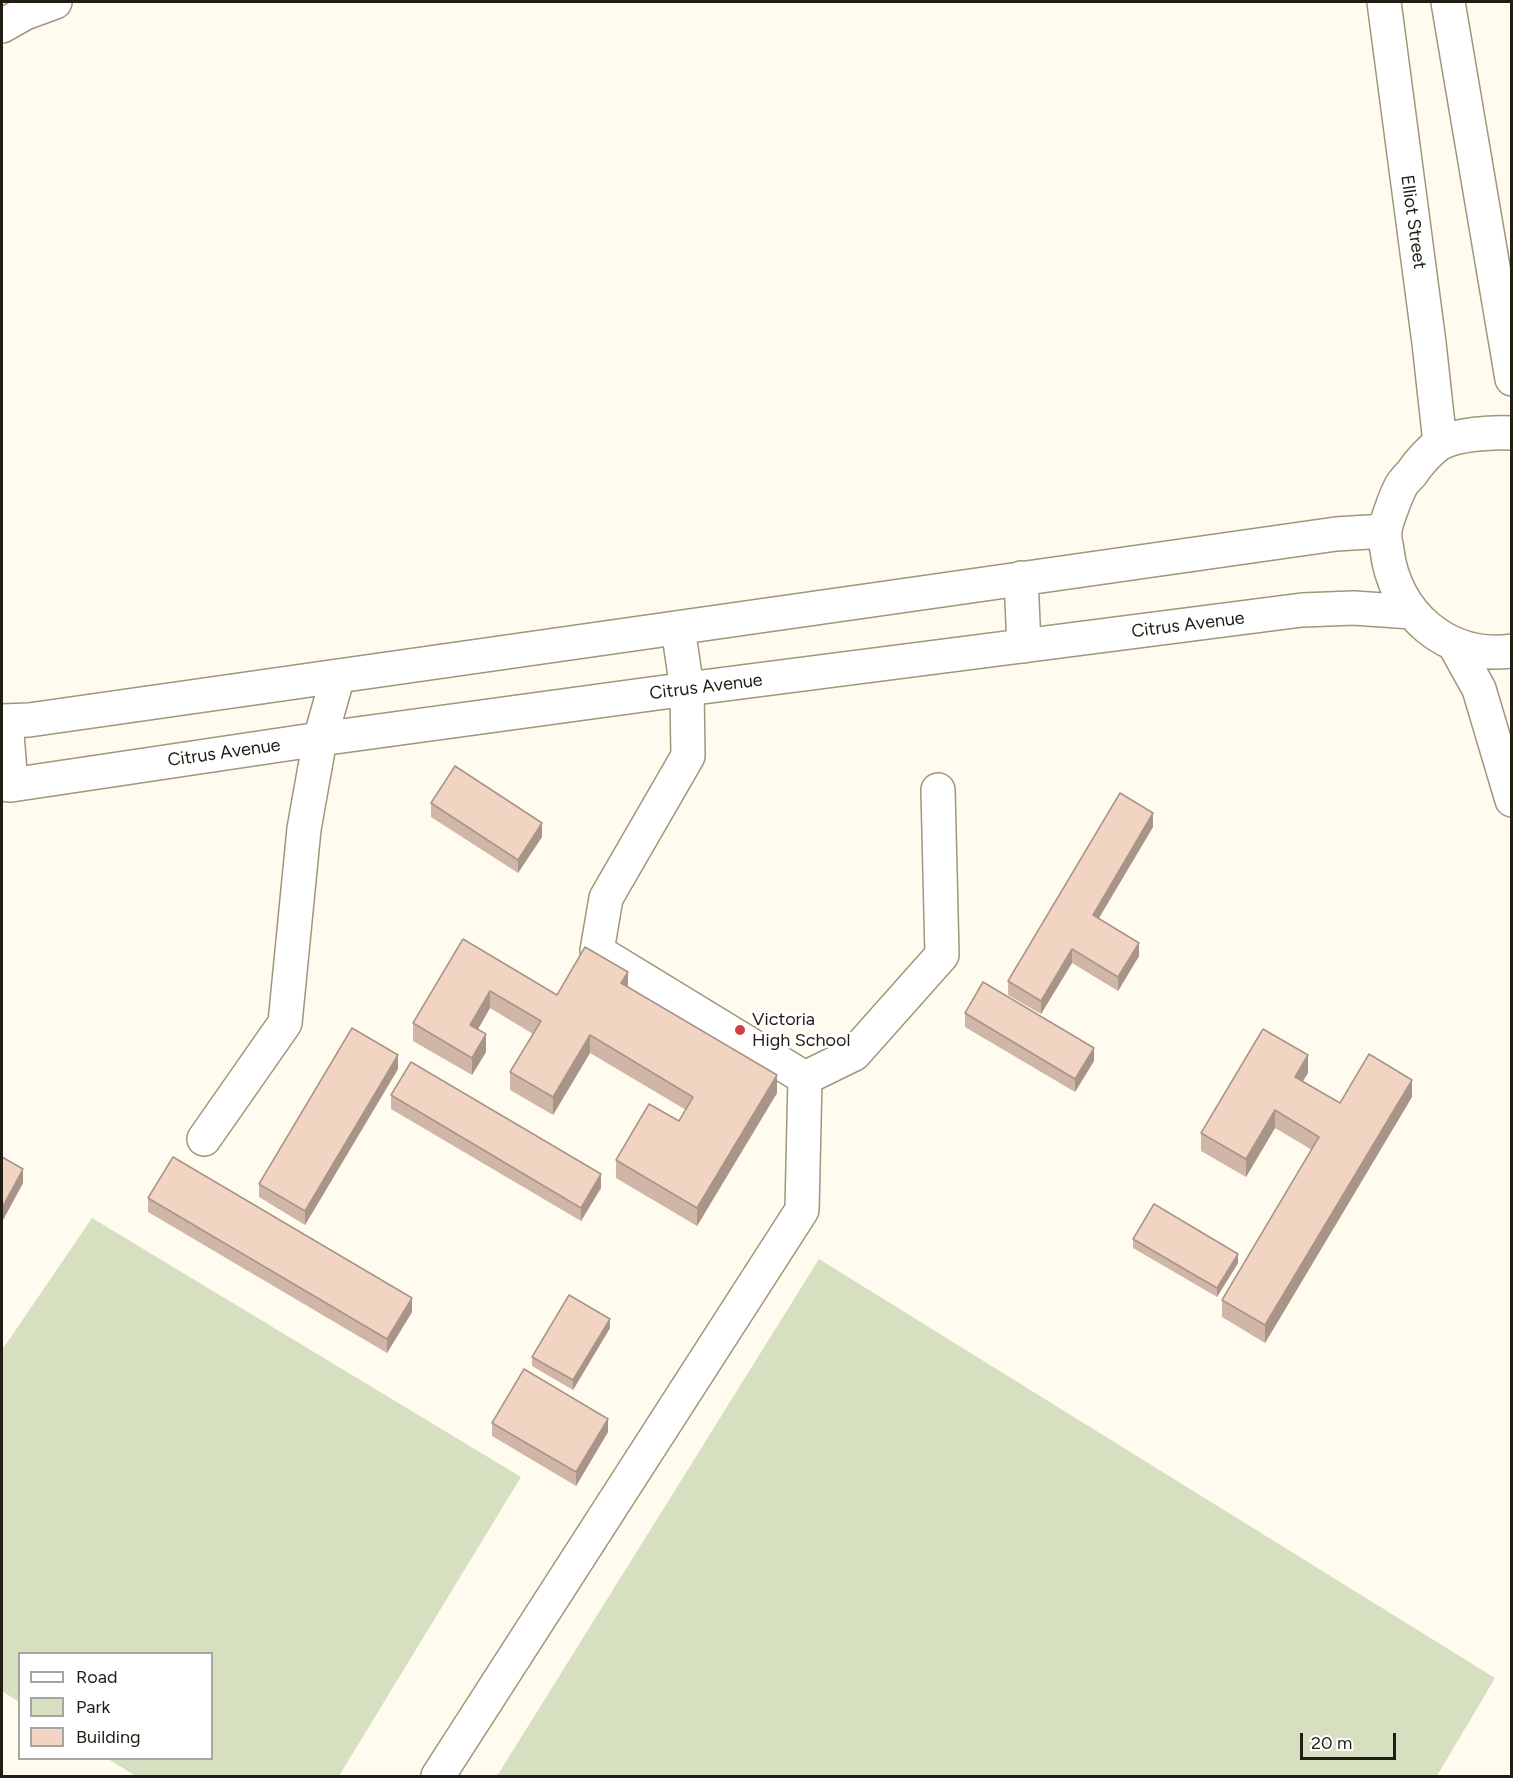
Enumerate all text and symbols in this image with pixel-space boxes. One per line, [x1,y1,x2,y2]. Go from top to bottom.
street label: Elliot Street [1396,174,1430,270]
street label: Citrus Avenue [1130,607,1246,643]
street label: Citrus Avenue [648,669,764,705]
street label: Citrus Avenue [166,734,282,772]
place label: Victoria High School [752,1009,850,1052]
marker: Victoria High School [733,1023,747,1037]
legend [18,1652,213,1760]
text: Road [76,1666,117,1688]
text: Park [76,1696,110,1718]
scale bar [1303,1721,1399,1759]
text: Building [76,1726,141,1748]
text: 20 m [1311,1732,1352,1754]

